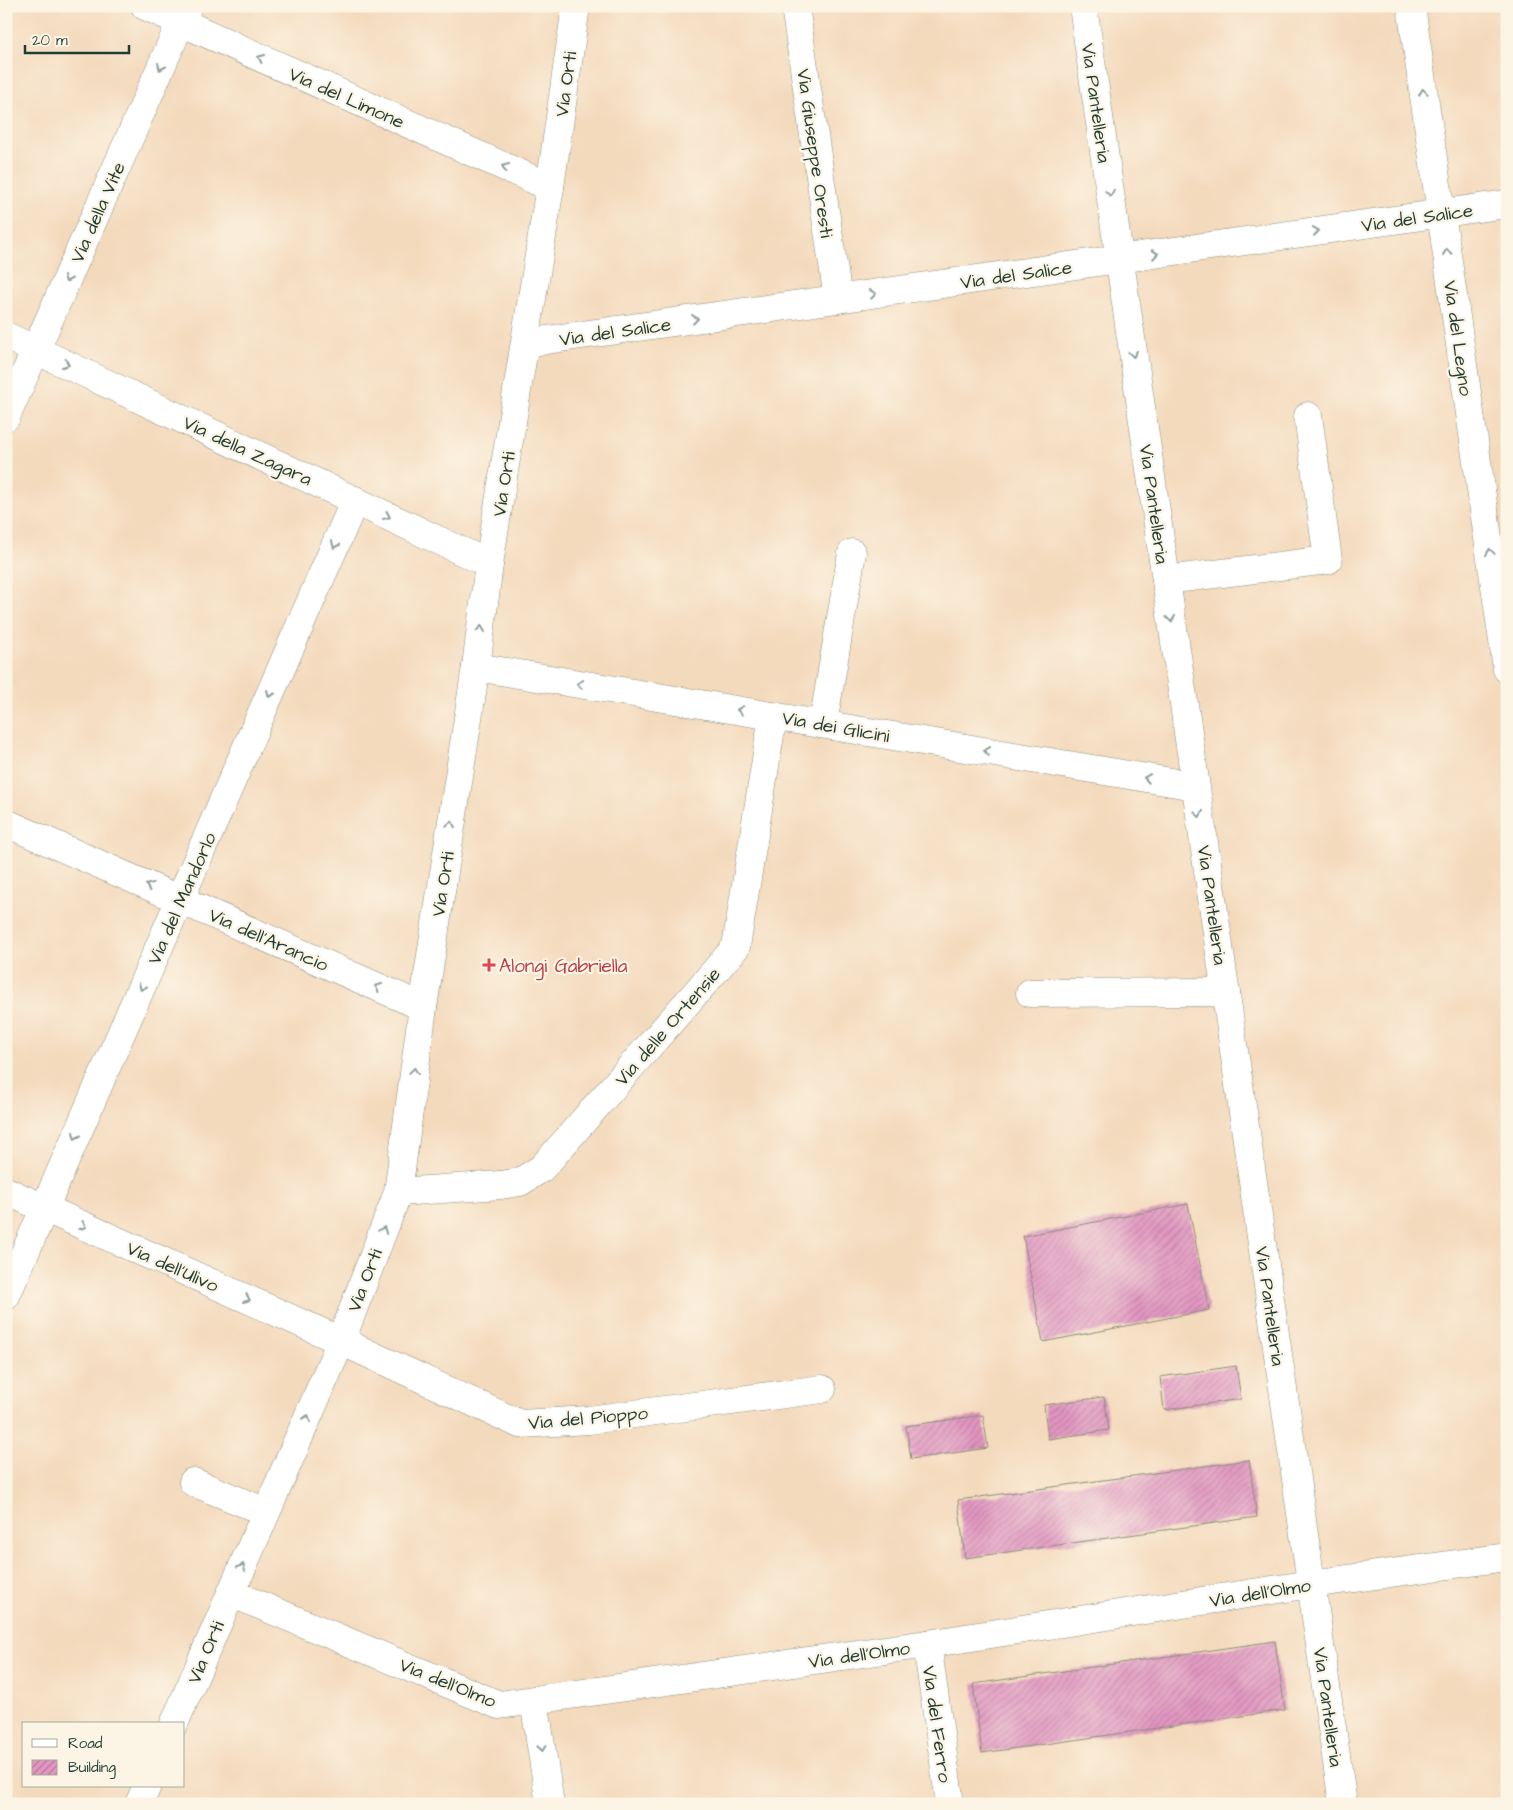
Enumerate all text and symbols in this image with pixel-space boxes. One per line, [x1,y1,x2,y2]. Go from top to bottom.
scale bar [25,22,129,54]
text: 20 m [32,30,68,51]
street label: Via Pantelleria [1074,42,1117,165]
street label: Via Orti [549,50,584,119]
one-way arrow [257,54,266,65]
street label: Via del Limone [284,61,409,136]
one-way arrow [157,62,168,71]
street label: Via Giuseppe Oresti [789,67,840,239]
one-way arrow [1419,87,1429,96]
street label: Via della Vite [64,158,133,267]
one-way arrow [501,163,510,173]
one-way arrow [1104,189,1115,197]
street label: Via del Salice [1360,197,1475,240]
one-way arrow [1313,226,1321,237]
one-way arrow [1442,248,1452,257]
one-way arrow [1152,249,1160,260]
street label: Via del Salice [959,254,1074,297]
one-way arrow [63,274,73,283]
street label: Via del Legno [1435,279,1479,398]
one-way arrow [870,289,878,300]
street label: Via del Salice [558,311,673,354]
one-way arrow [691,315,699,325]
one-way arrow [1127,350,1138,358]
one-way arrow [61,358,70,368]
street label: Via della Zagara [178,410,317,494]
street label: Via Pantelleria [1132,443,1175,566]
street label: Via Orti [486,449,523,519]
one-way arrow [382,509,391,520]
one-way arrow [331,540,342,549]
one-way arrow [1485,548,1496,556]
one-way arrow [1165,615,1176,623]
one-way arrow [475,624,486,632]
one-way arrow [575,679,584,689]
one-way arrow [266,689,277,698]
street label: Via dei Glicini [780,705,892,750]
one-way arrow [736,706,745,716]
one-way arrow [982,747,991,757]
one-way arrow [1143,773,1151,783]
one-way arrow [1194,810,1204,819]
one-way arrow [446,820,456,828]
street label: Via del Mandorlo [141,828,224,969]
street label: Via Pantelleria [1190,844,1233,967]
street label: Via Orti [425,849,462,919]
one-way arrow [145,882,154,892]
street label: Via dell'Arancio [204,902,333,979]
place label: Alongi Gabriella [499,953,628,981]
marker: Alongi Gabriella [483,959,495,971]
street label: Via delle Ortensie [609,962,727,1092]
one-way arrow [137,982,148,991]
one-way arrow [374,982,383,993]
one-way arrow [408,1067,419,1075]
one-way arrow [72,1131,83,1140]
one-way arrow [78,1219,87,1230]
one-way arrow [377,1226,387,1235]
street label: Via dell'Ulivo [122,1235,223,1300]
street label: Via Orti [341,1245,390,1316]
street label: Via Pantelleria [1248,1245,1291,1368]
one-way arrow [242,1293,251,1303]
street label: Via del Pioppo [527,1400,649,1437]
one-way arrow [301,1414,312,1423]
one-way arrow [236,1563,247,1572]
street label: Via dell'Olmo [1208,1572,1313,1615]
street label: Via Orti [181,1617,232,1688]
street label: Via dell'Olmo [807,1635,912,1676]
street label: Via Pantelleria [1306,1646,1349,1769]
street label: Via dell'Olmo [395,1652,500,1715]
street label: Via del Ferro [915,1664,958,1785]
legend [22,1722,185,1788]
text: Road [68,1733,103,1754]
one-way arrow [536,1744,546,1753]
text: Building [68,1757,116,1779]

